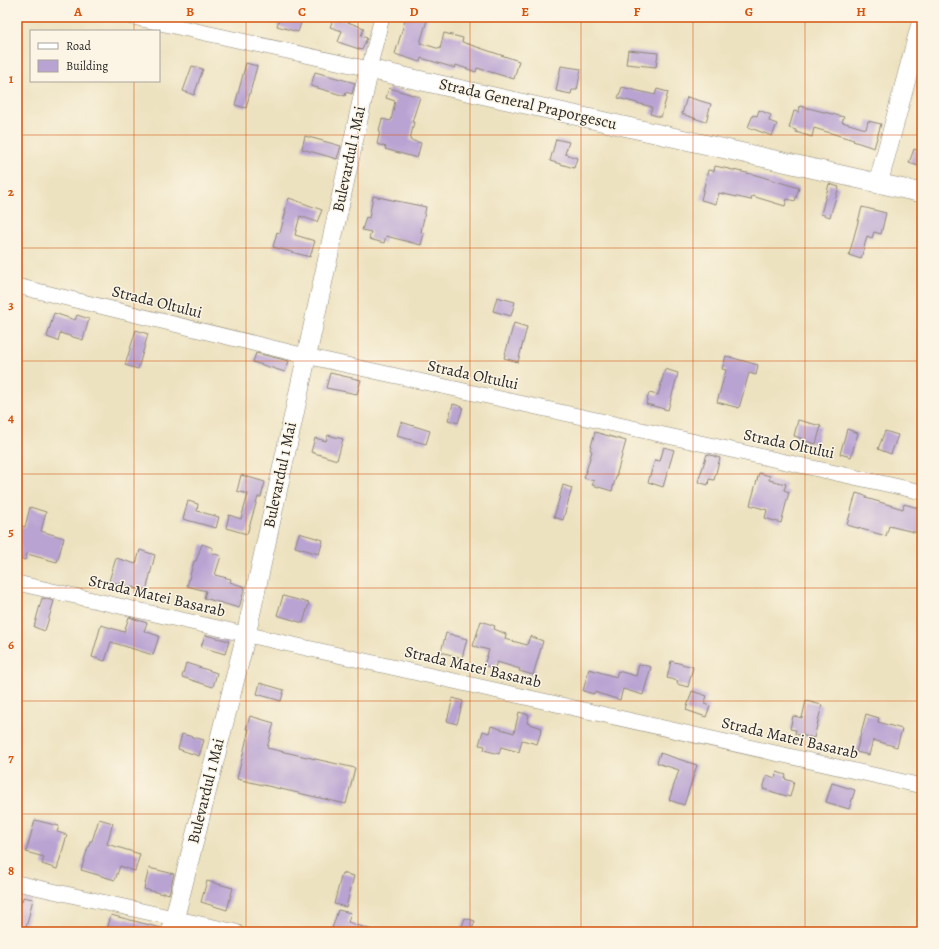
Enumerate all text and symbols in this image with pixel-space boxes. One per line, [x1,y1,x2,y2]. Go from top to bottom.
text: A [73,3,83,20]
text: B [186,3,194,20]
text: C [298,3,306,20]
text: D [409,3,419,20]
text: E [521,3,529,20]
text: F [634,3,641,20]
text: G [745,3,753,20]
text: H [856,3,866,20]
legend [30,30,160,82]
text: Road [66,38,92,54]
text: Building [66,58,108,74]
text: 1 [9,70,14,87]
street label: Strada General Praporgescu [437,73,619,135]
street label: Bulevardul 1 Mai [327,104,371,214]
text: 2 [8,183,15,200]
street label: Strada Oltului [110,280,204,324]
text: 3 [8,296,14,313]
street label: Strada Oltului [426,355,520,395]
text: 4 [8,409,14,426]
street label: Bulevardul 1 Mai [258,420,302,530]
street label: Strada Oltului [742,424,836,464]
text: 5 [8,523,14,540]
street label: Strada Matei Basarab [86,570,228,622]
text: 6 [8,636,14,653]
street label: Strada Matei Basarab [402,641,544,693]
street label: Strada Matei Basarab [719,712,861,764]
street label: Bulevardul 1 Mai [182,736,230,846]
text: 7 [8,749,14,766]
text: 8 [8,862,14,879]

